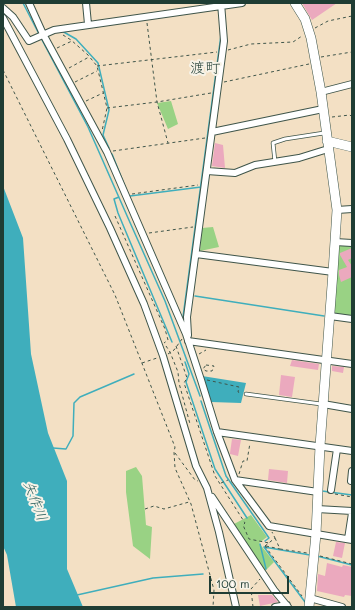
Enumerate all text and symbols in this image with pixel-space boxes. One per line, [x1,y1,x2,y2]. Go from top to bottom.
district label: 渡町 [190,59,220,77]
water label: 矢作川 [20,478,50,524]
scale bar [211,568,291,594]
text: 100 m [216,575,250,591]

